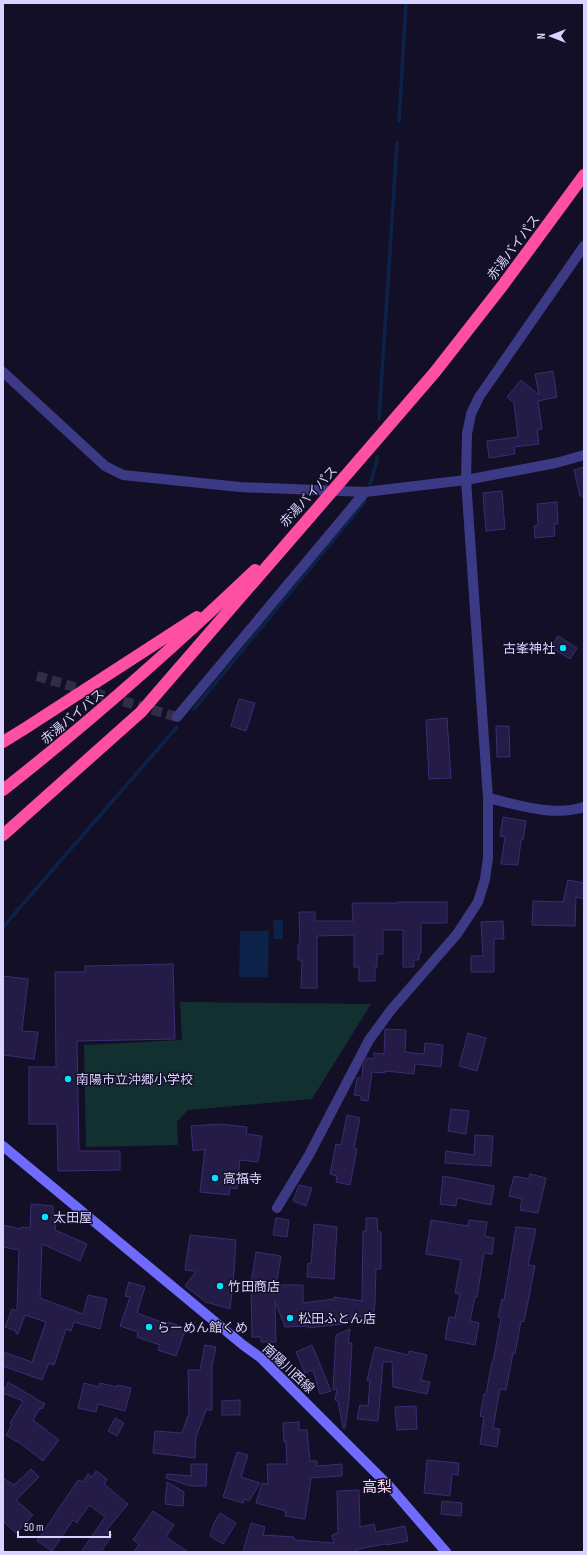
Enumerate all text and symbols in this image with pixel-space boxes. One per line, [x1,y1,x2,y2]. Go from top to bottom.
north arrow [531,16,571,56]
text: N [535,33,548,39]
street label: 赤湯バイパス [484,212,544,283]
street label: 赤湯バイパス [276,463,341,531]
place label: 古峯神社 [503,641,555,657]
marker: 古峯神社 [558,643,568,653]
street label: 赤湯バイパス [38,686,108,748]
place label: 南陽市立沖郷小学校 [76,1072,193,1088]
marker: 南陽市立沖郷小学校 [63,1074,73,1084]
place label: 高福寺 [223,1171,262,1187]
marker: 高福寺 [210,1173,220,1183]
place label: 太田屋 [53,1210,92,1226]
marker: 太田屋 [40,1212,50,1222]
place label: 竹田商店 [228,1279,280,1295]
marker: 竹田商店 [215,1281,225,1291]
place label: 松田ふとん店 [298,1311,376,1327]
marker: 松田ふとん店 [285,1313,295,1323]
place label: らーめん館くめ [157,1320,248,1336]
marker: らーめん館くめ [144,1322,154,1332]
street label: 南陽川西線 [259,1341,318,1397]
district label: 高梨 [362,1478,392,1497]
scale bar [18,1513,110,1539]
text: 50 m [24,1520,44,1535]

